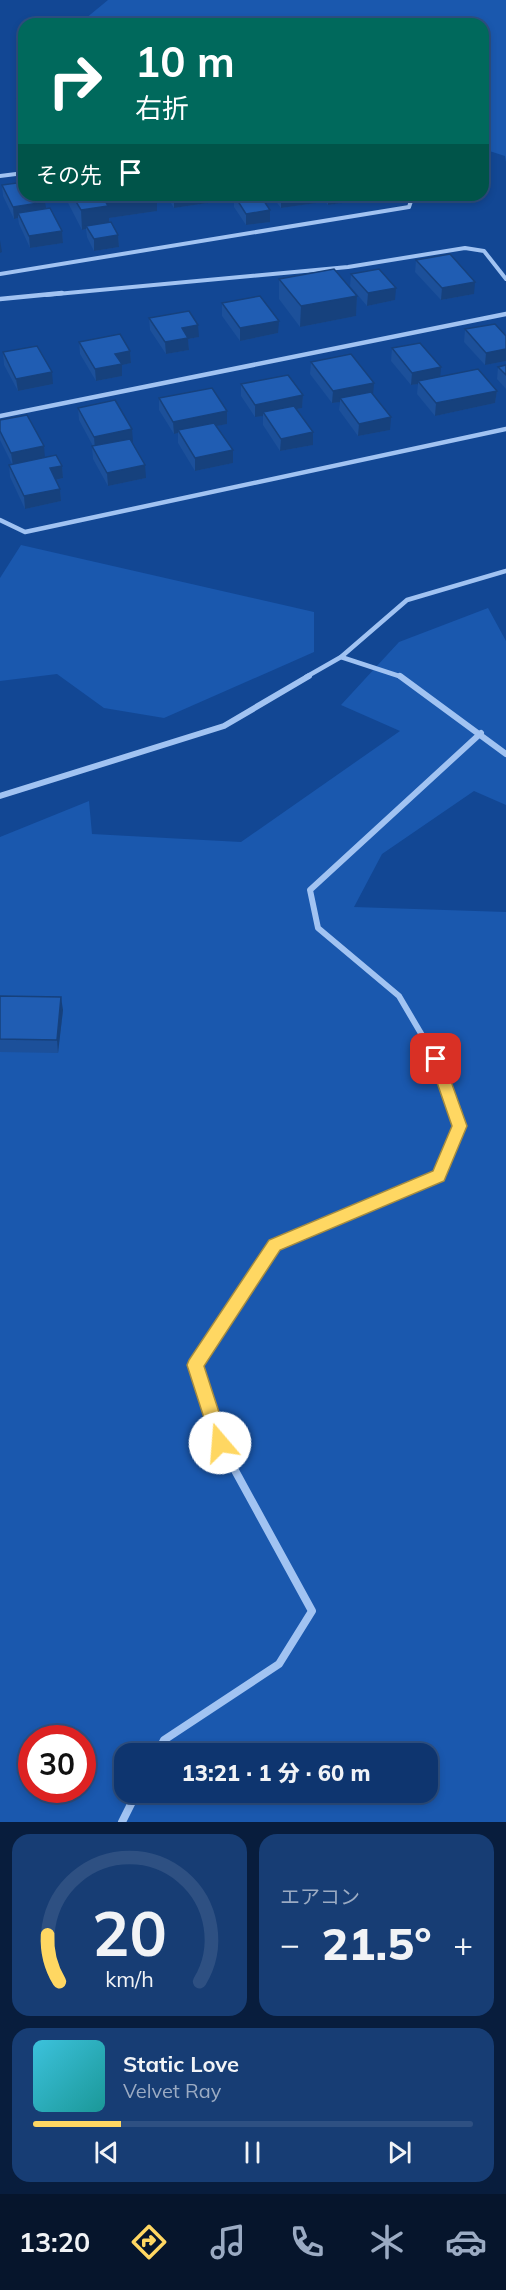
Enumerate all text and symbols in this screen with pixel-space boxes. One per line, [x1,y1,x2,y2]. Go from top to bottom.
text: 10 m [135,35,235,88]
icon: right [36,42,114,120]
text: 右折 [135,91,189,125]
icon: arrive [114,156,147,189]
text: その先 [36,161,102,189]
pin [410,1033,461,1084]
icon: arrive [419,1042,452,1075]
position arrow [188,1411,252,1475]
speed limit sign: 30 [18,1725,96,1803]
text: 13:21 · 1 分 · 60 m [182,1759,370,1787]
text: エアコン [280,1884,360,1909]
text: 20 [92,1893,167,1972]
text: 21.5° [322,1915,431,1971]
text: − [280,1923,300,1964]
text: + [453,1923,473,1964]
text: km/h [105,1965,154,1992]
text: Static Love [123,2050,239,2078]
text: Velvet Ray [123,2078,221,2103]
icon: previous [90,2136,123,2169]
icon: pause [236,2136,269,2169]
icon: next [383,2136,416,2169]
icon: directions [128,2221,170,2263]
icon: music [207,2221,249,2263]
icon: phone [286,2221,328,2263]
icon: climate [366,2221,408,2263]
icon: car [445,2221,487,2263]
text: 13:20 [19,2225,90,2259]

